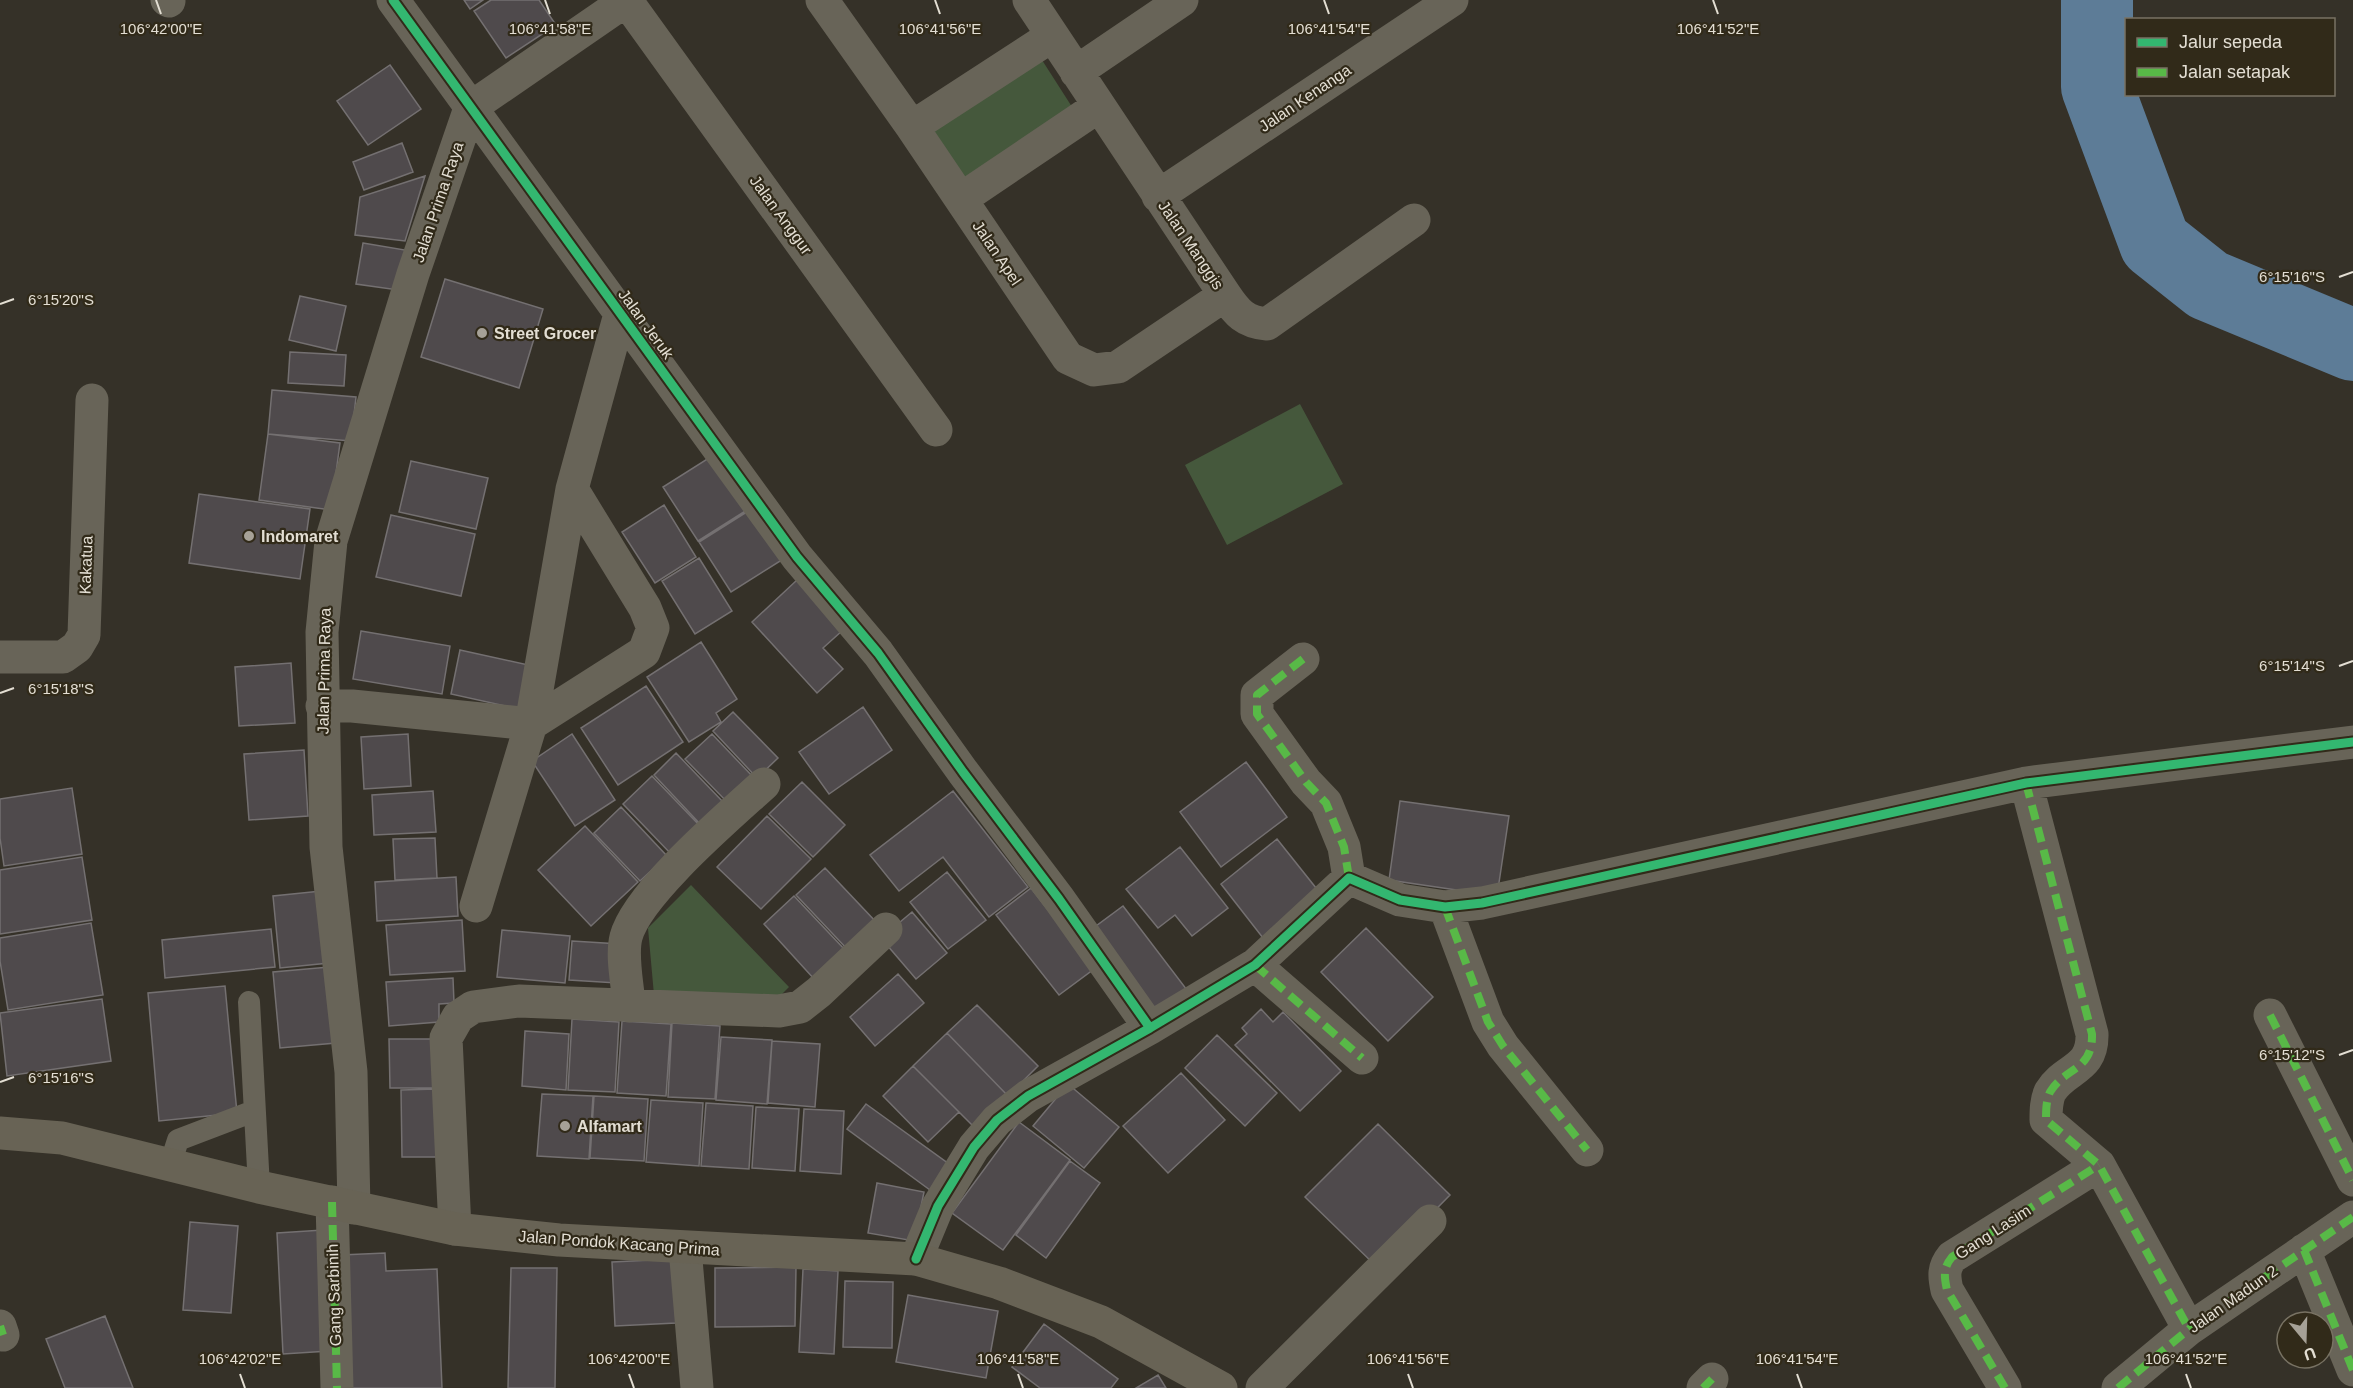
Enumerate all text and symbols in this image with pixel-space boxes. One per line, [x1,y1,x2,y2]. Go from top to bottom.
legend [2125,18,2335,96]
text: 106°42'00"E [120,20,202,37]
text: 106°41'58"E [509,20,591,37]
text: 106°41'56"E [899,20,981,37]
text: 106°41'54"E [1288,20,1370,37]
text: 106°41'52"E [1677,20,1759,37]
text: Jalur sepeda [2179,32,2283,52]
street label: Jalan Kenanga [1256,61,1354,135]
text: Jalan setapak [2179,62,2291,82]
street label: Jalan Prima Raya [409,139,467,264]
street label: Jalan Anggur [747,172,816,258]
street label: Jalan Manggis [1155,197,1227,293]
street label: Jalan Apel [969,218,1025,288]
text: 6°15'16"S [2259,268,2325,285]
street label: Jalan Jeruk [615,286,678,363]
text: 6°15'20"S [28,291,94,308]
place label: Street Grocer [494,325,596,342]
marker: Street Grocer [475,326,489,340]
place label: Indomaret [261,528,339,545]
marker: Indomaret [242,529,256,543]
street label: Kakatua [76,535,96,595]
street label: Jalan Prima Raya [314,608,334,734]
text: 6°15'14"S [2259,657,2325,674]
text: 6°15'18"S [28,680,94,697]
text: 6°15'12"S [2259,1046,2325,1063]
text: 6°15'16"S [28,1069,94,1086]
place label: Alfamart [577,1118,643,1135]
marker: Alfamart [558,1119,572,1133]
street label: Gang Lasim [1952,1201,2034,1263]
street label: Jalan Pondok Kacang Prima [518,1227,720,1259]
street label: Gang Sarbinih [324,1244,344,1346]
street label: Jalan Madun 2 [2185,1262,2281,1336]
north arrow [2275,1310,2335,1370]
text: U [2301,1344,2318,1364]
text: 106°42'02"E [199,1350,281,1367]
text: 106°42'00"E [588,1350,670,1367]
text: 106°41'58"E [977,1350,1059,1367]
text: 106°41'56"E [1367,1350,1449,1367]
text: 106°41'54"E [1756,1350,1838,1367]
text: 106°41'52"E [2145,1350,2227,1367]

